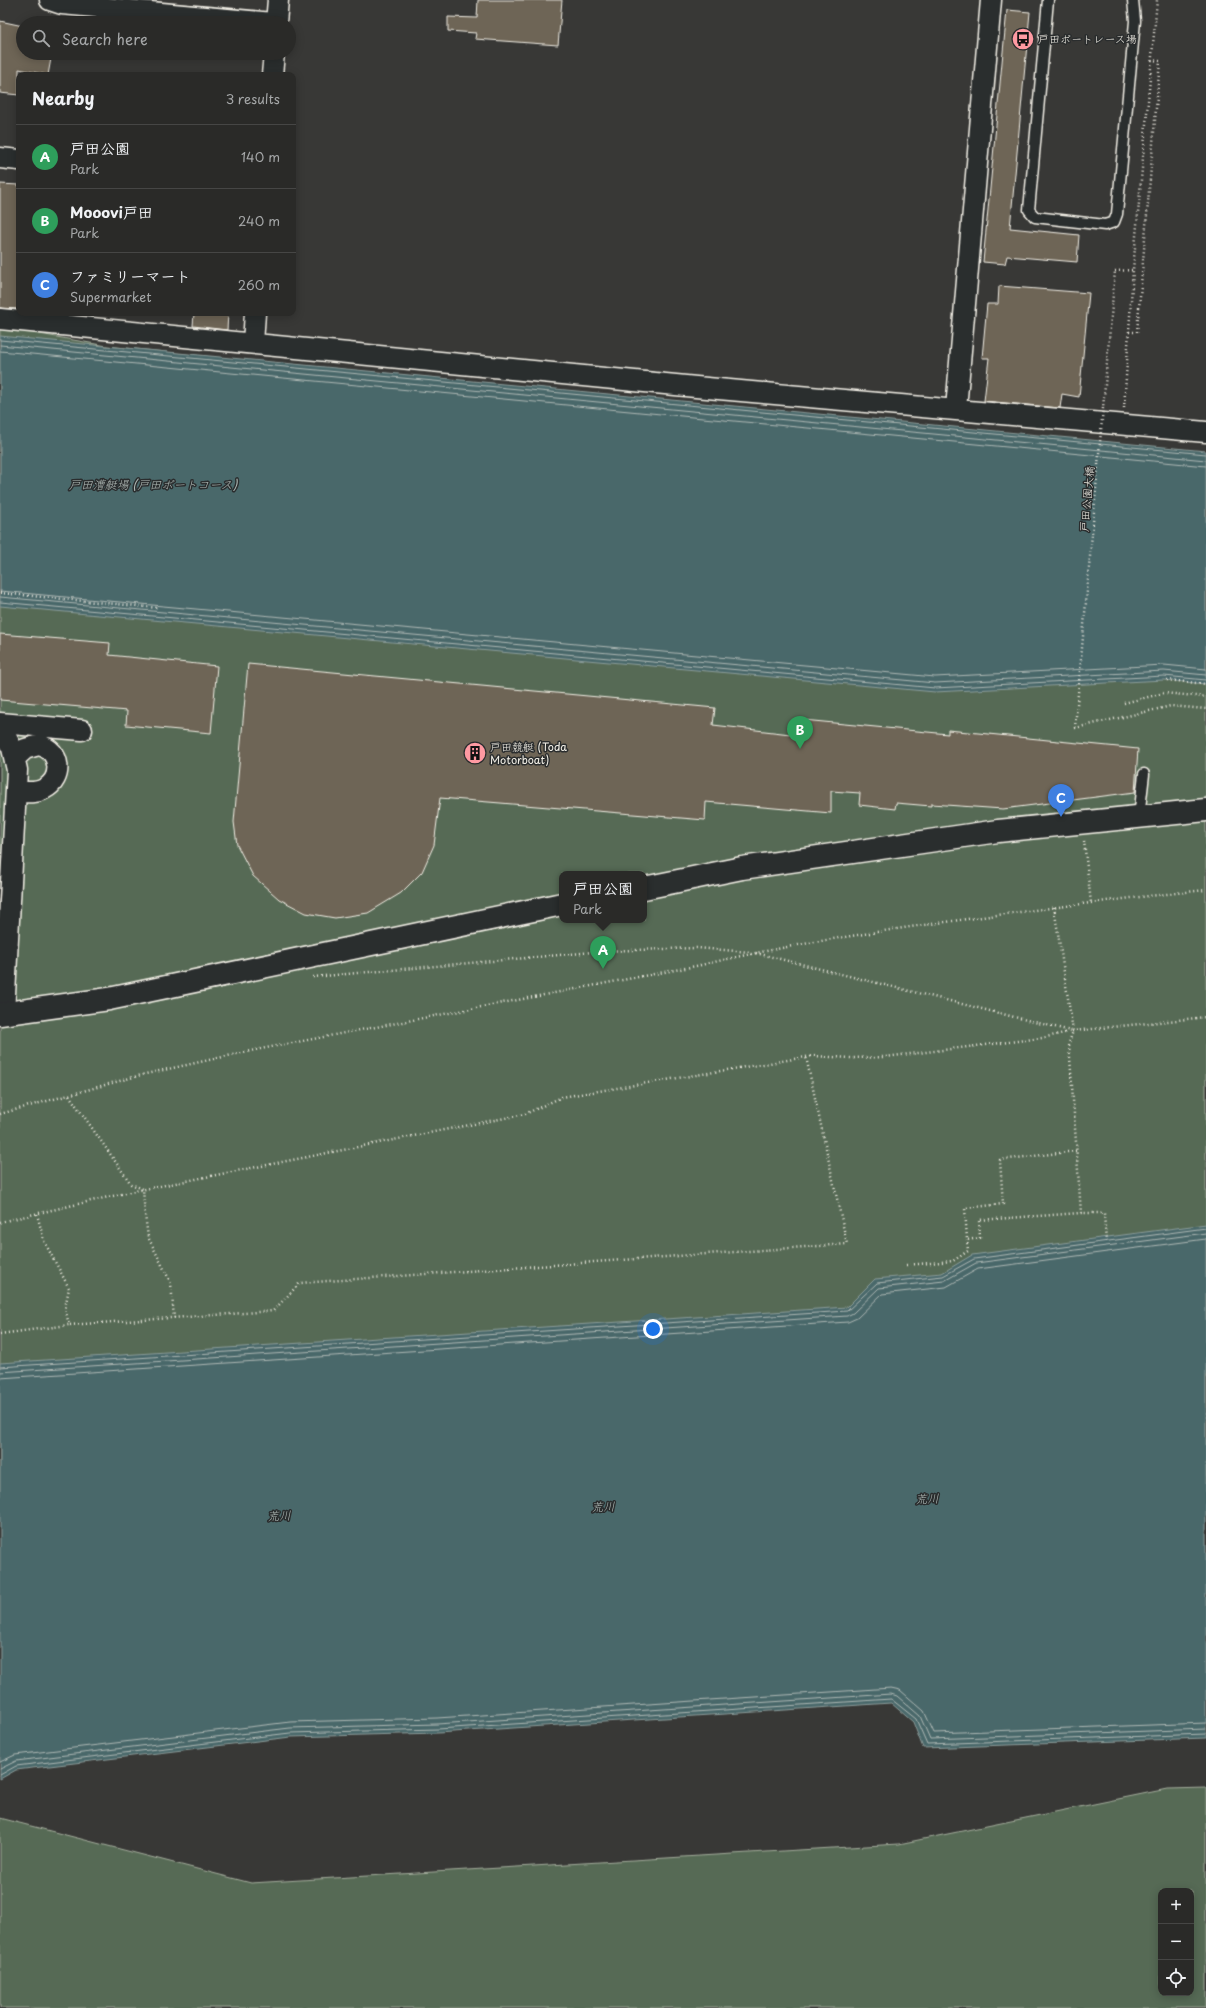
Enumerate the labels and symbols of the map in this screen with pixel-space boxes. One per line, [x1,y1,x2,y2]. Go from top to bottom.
bus stop icon: 戸田ボートレース場 [1010,26,1036,52]
place label: 戸田ボートレース場 [1038,30,1137,47]
street label: 戸田公園大橋 [1075,465,1098,533]
water label: 戸田漕艇場 (戸田ボートコース) [69,475,239,493]
pin: B [787,716,813,749]
place label: 戸田競艇 (Toda Motorboat) [490,738,567,768]
building icon: 戸田競艇 (Toda Motorboat) [462,740,488,766]
pin: C [1048,784,1074,817]
pin: A [590,936,616,969]
your location [643,1319,663,1339]
water label: 荒川 [915,1489,939,1507]
water label: 荒川 [591,1497,615,1515]
water label: 荒川 [267,1506,291,1524]

